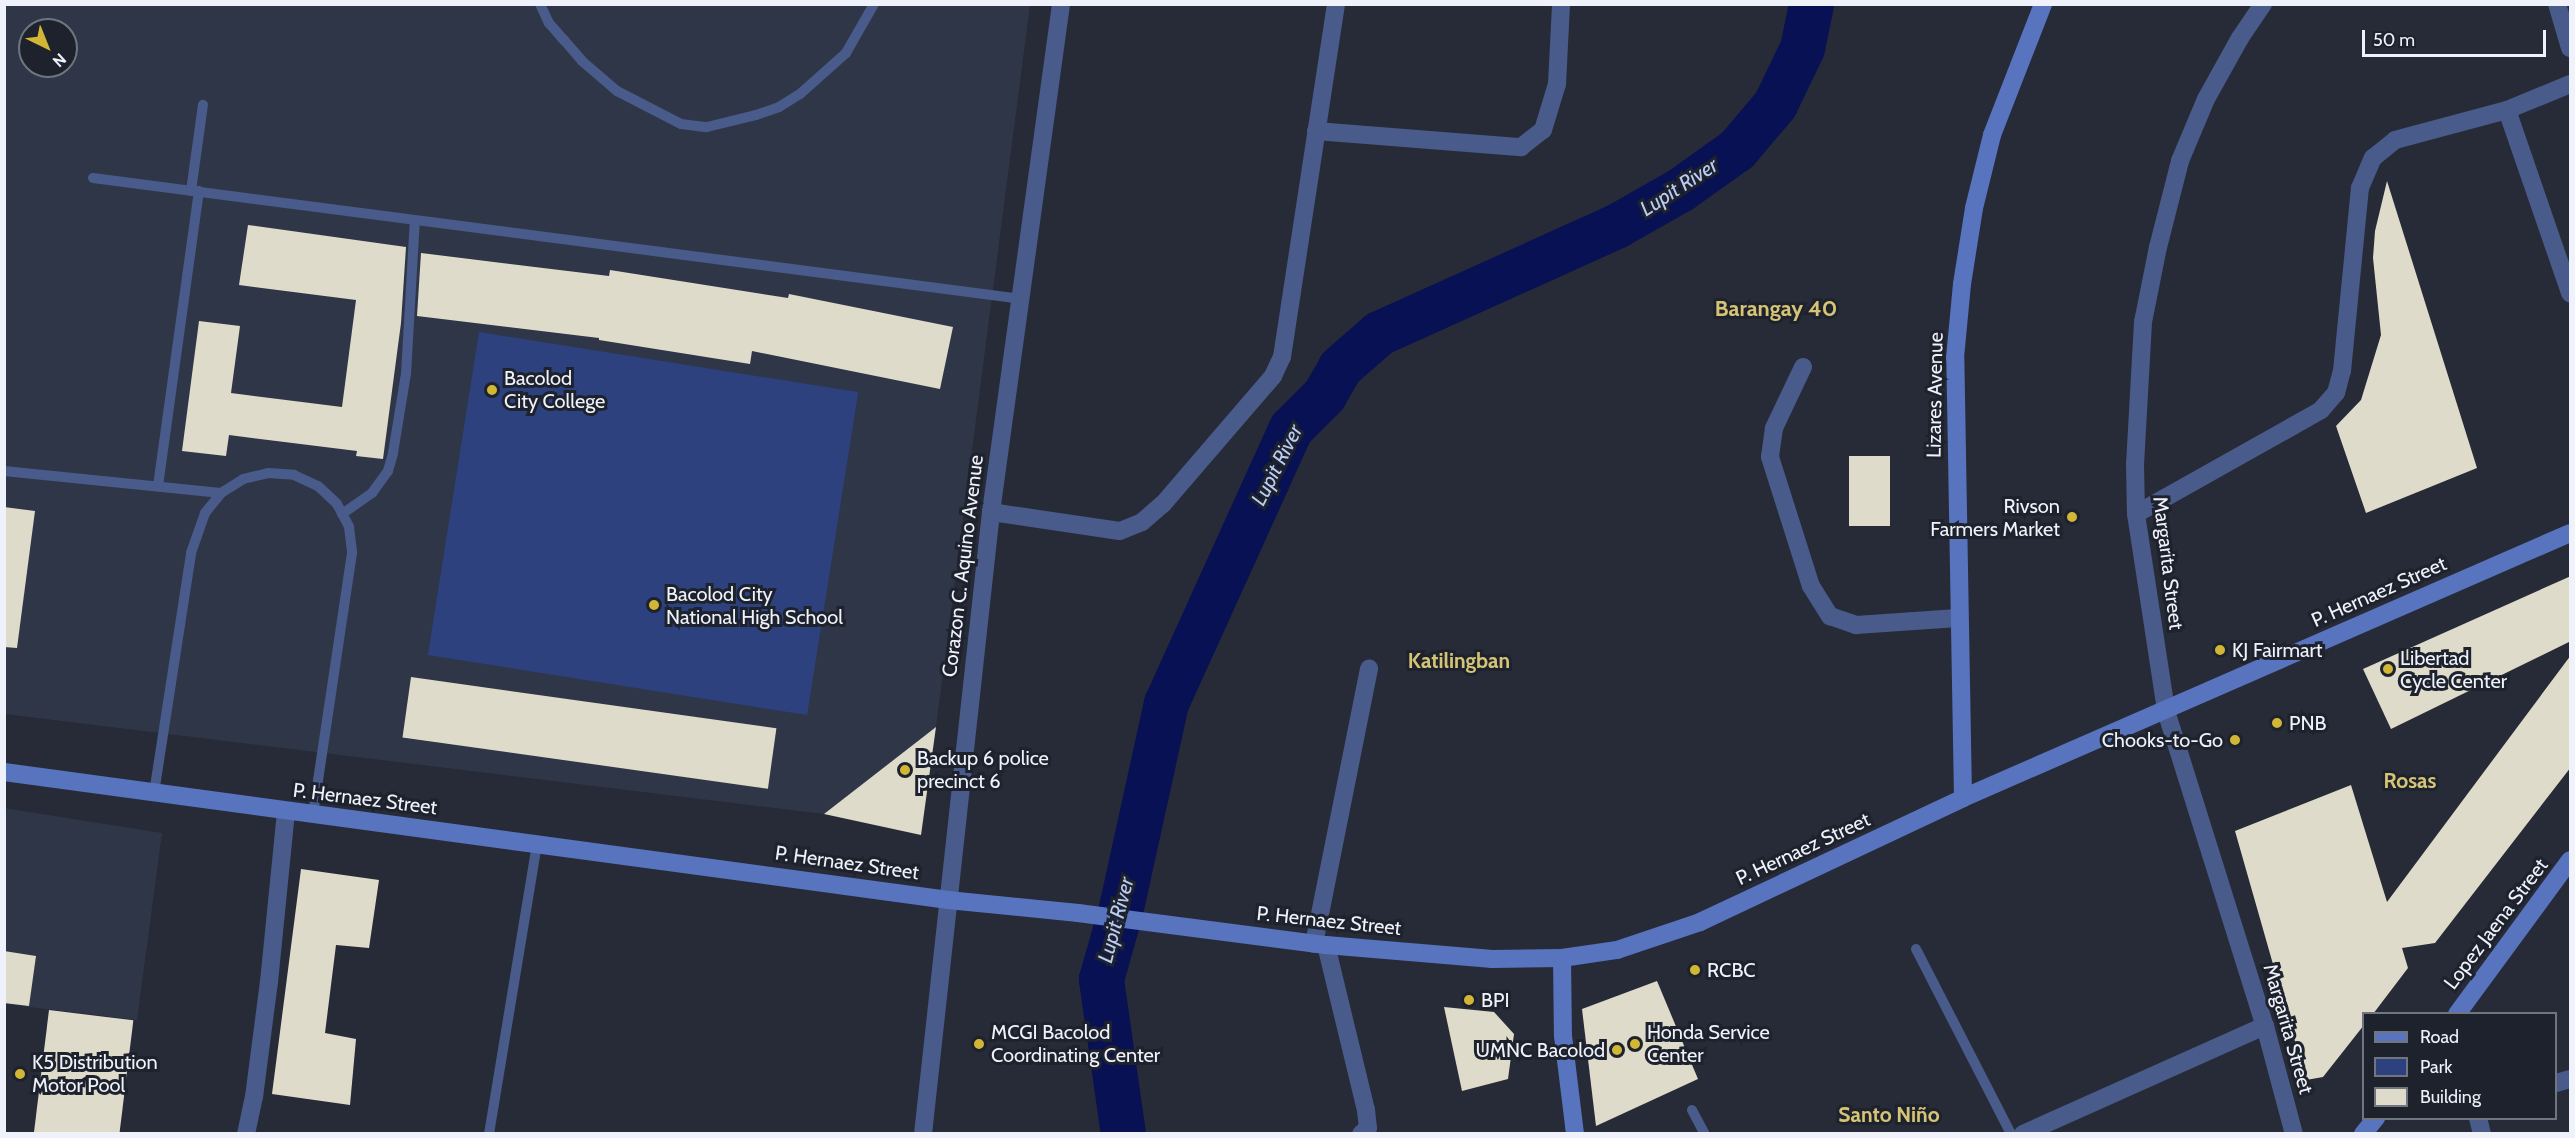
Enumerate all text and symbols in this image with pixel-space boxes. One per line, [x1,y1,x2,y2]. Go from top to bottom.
north arrow [18,18,78,78]
scale bar [2365,18,2550,56]
text: 50 m [2373,29,2415,51]
text: N [49,49,70,71]
water label: Lupit River [1635,153,1723,221]
district label: Barangay 40 [1715,296,1837,322]
street label: Lizares Avenue [1922,332,1948,458]
place label: Bacolod City College [504,366,605,413]
marker: Bacolod City College [485,383,499,397]
water label: Lupit River [1246,420,1308,510]
street label: Corazon C. Aquino Avenue [937,454,989,678]
place label: Rivson Farmers Market [1930,494,2060,541]
street label: Margarita Street [2148,495,2188,631]
marker: Rivson Farmers Market [2065,510,2079,524]
street label: P. Hernaez Street [2308,552,2450,632]
place label: Bacolod City National High School [666,582,843,629]
marker: Bacolod City National High School [647,598,661,612]
place label: KJ Fairmart [2232,638,2323,662]
marker: KJ Fairmart [2213,643,2227,657]
place label: Libertad Cycle Center [2400,646,2507,693]
district label: Katilingban [1408,648,1510,674]
marker: Libertad Cycle Center [2381,662,2395,676]
place label: PNB [2289,711,2326,735]
marker: PNB [2270,716,2284,730]
place label: Chooks-to-Go [2102,728,2223,752]
marker: Chooks-to-Go [2228,733,2242,747]
place label: Backup 6 police precinct 6 [917,746,1049,793]
marker: Backup 6 police precinct 6 [898,763,912,777]
district label: Rosas [2384,768,2436,794]
street label: P. Hernaez Street [291,778,439,820]
street label: P. Hernaez Street [1732,807,1874,891]
street label: P. Hernaez Street [773,841,921,885]
street label: Lopez Jaena Street [2439,854,2553,994]
water label: Lupit River [1093,875,1139,965]
street label: P. Hernaez Street [1256,901,1402,941]
place label: RCBC [1707,958,1756,982]
street label: Margarita Street [2258,961,2318,1097]
marker: RCBC [1688,963,1702,977]
place label: BPI [1481,988,1509,1012]
marker: BPI [1462,993,1476,1007]
legend [2362,1012,2557,1120]
place label: MCGI Bacolod Coordinating Center [991,1020,1160,1067]
place label: Honda Service Center [1647,1020,1770,1067]
text: Road [2420,1026,2459,1048]
marker: MCGI Bacolod Coordinating Center [972,1037,986,1051]
marker: Honda Service Center [1628,1037,1642,1051]
place label: UMNC Bacolod [1475,1038,1605,1062]
marker: UMNC Bacolod [1610,1043,1624,1057]
place label: K5 Distribution Motor Pool [32,1050,158,1097]
text: Park [2420,1056,2452,1078]
marker: K5 Distribution Motor Pool [13,1067,27,1081]
text: Building [2420,1086,2481,1108]
district label: Santo Niño [1838,1102,1940,1128]

